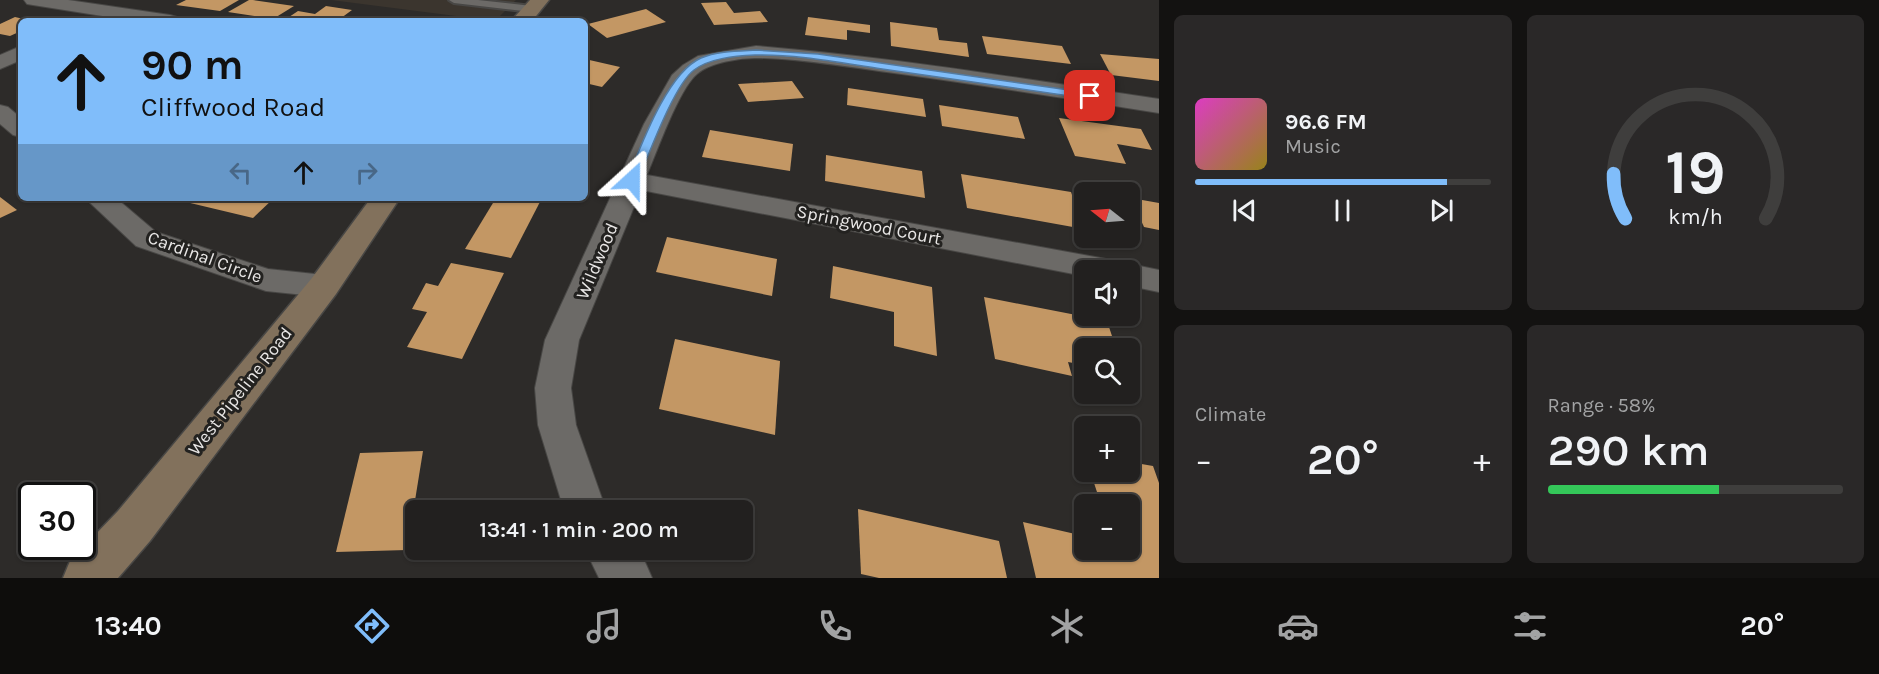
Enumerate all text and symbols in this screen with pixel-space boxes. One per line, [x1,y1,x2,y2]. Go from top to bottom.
text: 90 m [141,40,244,90]
icon: ahead [42,42,120,120]
pin [1064,70,1115,121]
icon: arrive [1073,79,1106,112]
text: Cliffwood Road [141,91,325,123]
text: 96.6 FM [1285,109,1367,135]
text: Music [1285,135,1341,158]
text: 19 [1665,137,1725,210]
position arrow [600,148,664,212]
icon: left [224,156,257,189]
icon: ahead [287,156,320,189]
icon: right [350,156,383,189]
north arrow [1074,182,1140,248]
map controls [1074,182,1140,560]
icon: previous [1228,194,1261,227]
icon: pause [1326,194,1359,227]
icon: next [1425,194,1458,227]
street label: Springwood Court [795,200,943,250]
text: km/h [1668,205,1722,230]
street label: Wildwood [571,220,623,302]
street label: Cardinal Circle [145,226,265,288]
button: sound [1074,260,1140,326]
street label: West Pipeline Road [183,323,297,459]
button: search [1074,338,1140,404]
text: Range · 58% [1548,394,1656,417]
text: Climate [1195,403,1266,426]
button: + [1074,416,1140,482]
text: 290 km [1548,424,1709,476]
text: 20° [1307,433,1379,485]
text: − [1195,441,1212,479]
text: + [1473,441,1491,479]
speed limit sign: 30 [18,482,96,560]
button: − [1074,494,1140,560]
text: 13:41 · 1 min · 200 m [479,517,679,543]
icon: directions [351,605,393,647]
icon: music [583,605,625,647]
icon: phone [814,605,856,647]
icon: climate [1046,605,1088,647]
icon: car [1277,605,1319,647]
icon: filters [1509,605,1551,647]
text: 13:40 [95,610,162,642]
text: 20° [1740,610,1784,642]

